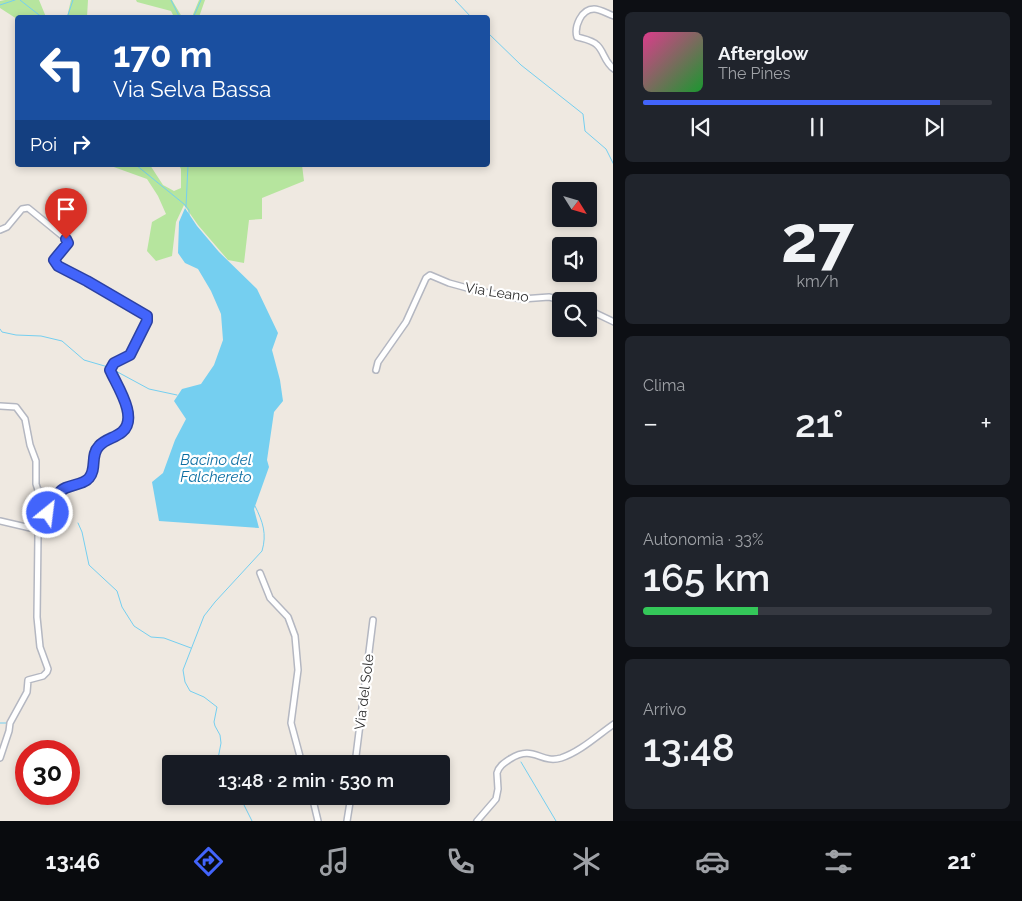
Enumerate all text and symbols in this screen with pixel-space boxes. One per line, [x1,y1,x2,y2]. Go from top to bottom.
text: 170 m [113,34,212,75]
icon: left [30,35,95,100]
text: Afterglow [718,42,808,64]
text: The Pines [718,64,790,83]
text: Via Selva Bassa [113,76,271,102]
icon: previous [687,113,715,141]
icon: pause [803,113,831,141]
icon: next [920,113,948,141]
icon: right [67,130,95,158]
text: Poi [30,133,57,155]
north arrow [552,182,598,228]
map controls [552,182,597,337]
pin [45,188,87,239]
icon: arrive [52,195,80,223]
text: 27 [781,201,854,277]
button: sound [552,237,597,282]
text: km/h [796,272,839,291]
street label: Via Leano [464,279,530,305]
button: search [552,292,597,337]
text: Clima [643,376,685,395]
text: 21° [795,401,843,446]
text: − [643,407,658,440]
text: + [980,407,992,440]
water label: Bacino del Falchereto [180,451,252,486]
position arrow [21,486,73,538]
text: Autonomia · 33% [643,530,763,549]
text: 165 km [643,555,770,600]
street label: Via del Sole [351,653,377,731]
text: Arrivo [643,700,686,719]
text: 13:48 [643,725,735,770]
speed limit sign: 30 [15,740,80,805]
text: 13:48 · 2 min · 530 m [218,769,394,791]
icon: directions [191,844,226,879]
icon: music [317,844,352,879]
icon: phone [443,844,478,879]
icon: climate [569,844,604,879]
icon: car [695,844,730,879]
icon: filters [821,844,856,879]
text: 13:46 [46,848,100,874]
text: 21° [947,848,976,874]

